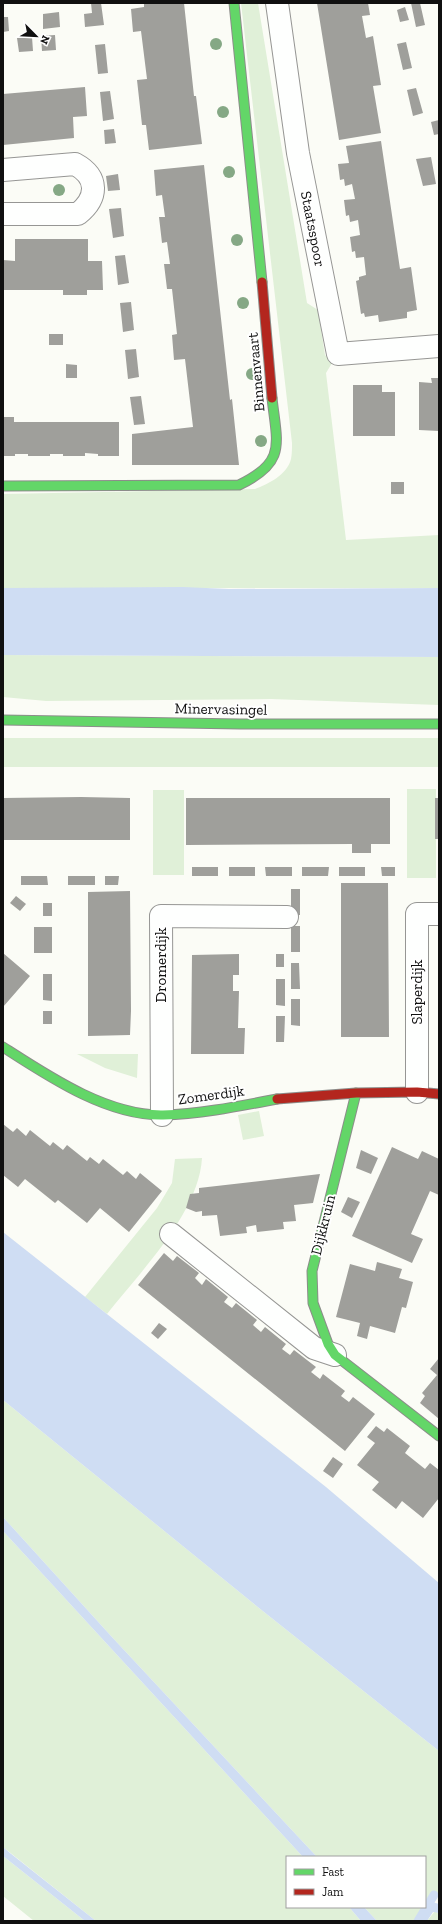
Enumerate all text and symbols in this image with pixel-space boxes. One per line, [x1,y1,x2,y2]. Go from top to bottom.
north arrow [16,16,56,56]
text: N [37,33,52,47]
street label: Staatsspoor [297,190,329,268]
street label: Binnenvaart [244,331,268,413]
street label: Minervasingel [174,699,268,719]
street label: Dromerdijk [152,927,170,1002]
street label: Slaperdijk [408,959,426,1024]
street label: Zomerdijk [177,1081,245,1109]
street label: Dijkkruin [307,1193,339,1257]
legend [286,1856,426,1908]
text: Fast [322,1865,345,1879]
text: Jam [322,1885,344,1899]

